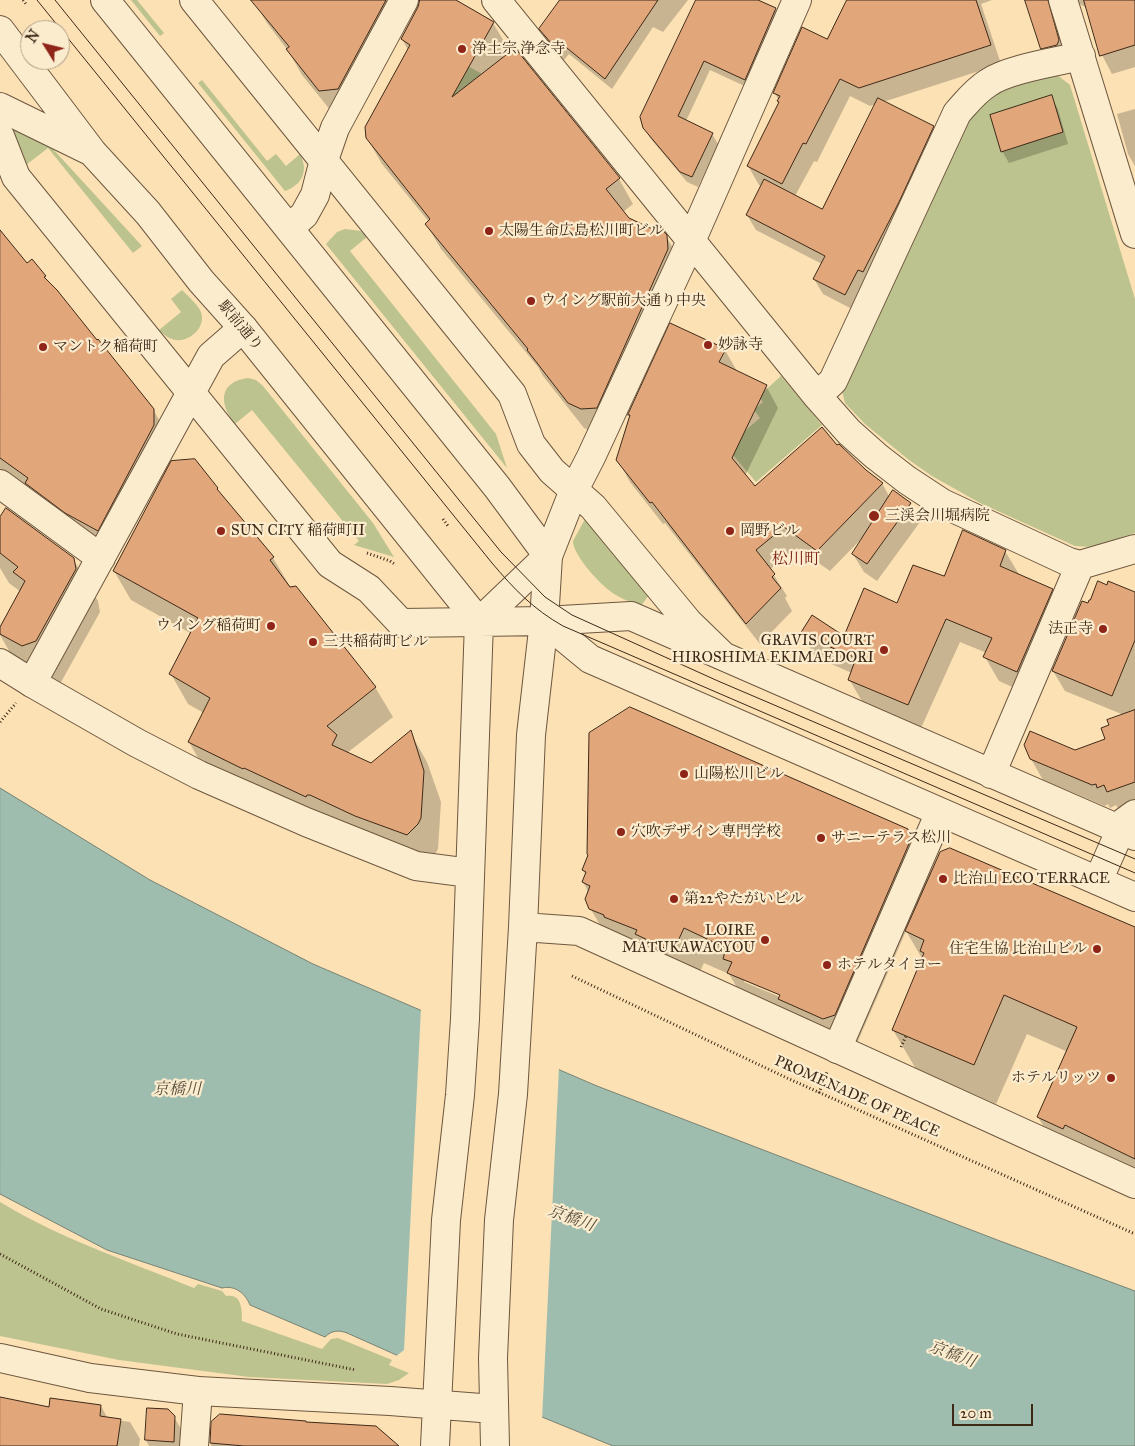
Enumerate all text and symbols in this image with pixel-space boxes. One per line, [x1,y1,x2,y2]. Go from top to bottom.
north arrow [20,20,70,70]
text: N [23,27,44,46]
place label: 浄土宗 浄念寺 [472,40,565,58]
marker: 浄土宗 浄念寺 [456,43,468,55]
place label: 太陽生命広島松川町ビル [499,222,664,240]
marker: 太陽生命広島松川町ビル [483,225,495,237]
place label: ウイング駅前大通り中央 [541,292,706,310]
marker: ウイング駅前大通り中央 [525,295,537,307]
street label: 駅前通り [214,297,266,355]
place label: 妙詠寺 [718,336,763,354]
place label: マントク稲荷町 [53,338,158,356]
marker: 妙詠寺 [702,339,714,351]
marker: マントク稲荷町 [37,341,49,353]
place label: 三渓会川堀病院 [885,507,990,525]
marker: 三渓会川堀病院 [867,509,881,523]
place label: SUN CITY 稲荷町II [231,522,365,540]
place label: 岡野ビル [740,522,800,540]
marker: SUN CITY 稲荷町II [215,525,227,537]
marker: 岡野ビル [724,525,736,537]
district label: 松川町 [772,550,820,570]
place label: ウイング稲荷町 [156,617,261,635]
marker: ウイング稲荷町 [265,620,277,632]
place label: 法正寺 [1048,620,1093,638]
marker: 法正寺 [1097,623,1109,635]
place label: GRAVIS COURT HIROSHIMA EKIMAEDORI [672,632,874,667]
place label: 三共稲荷町ビル [323,633,428,651]
marker: 三共稲荷町ビル [307,636,319,648]
marker: GRAVIS COURT HIROSHIMA EKIMAEDORI [878,644,890,656]
place label: 山陽松川ビル [694,765,784,783]
marker: 山陽松川ビル [678,768,690,780]
place label: 穴吹デザイン専門学校 [631,823,781,841]
marker: 穴吹デザイン専門学校 [615,826,627,838]
place label: サニーテラス松川 [831,829,951,847]
marker: サニーテラス松川 [815,832,827,844]
place label: 比治山 ECO TERRACE [953,870,1110,888]
marker: 比治山 ECO TERRACE [937,873,949,885]
place label: 第22やたがいビル [684,890,804,908]
marker: 第22やたがいビル [668,893,680,905]
place label: LOIRE MATUKAWACYOU [622,922,755,957]
marker: LOIRE MATUKAWACYOU [759,934,771,946]
place label: 住宅生協 比治山ビル [949,940,1087,958]
marker: 住宅生協 比治山ビル [1091,943,1103,955]
place label: ホテルタイヨー [837,956,942,974]
marker: ホテルタイヨー [821,959,833,971]
street label: PROMENADE OF PEACE [772,1052,942,1142]
place label: ホテルリッツ [1011,1069,1101,1087]
marker: ホテルリッツ [1105,1072,1117,1084]
water label: 京橋川 [153,1080,201,1100]
water label: 京橋川 [545,1202,597,1236]
water label: 京橋川 [926,1338,978,1372]
scale bar [955,1394,1036,1426]
text: 20 m [960,1404,992,1422]

